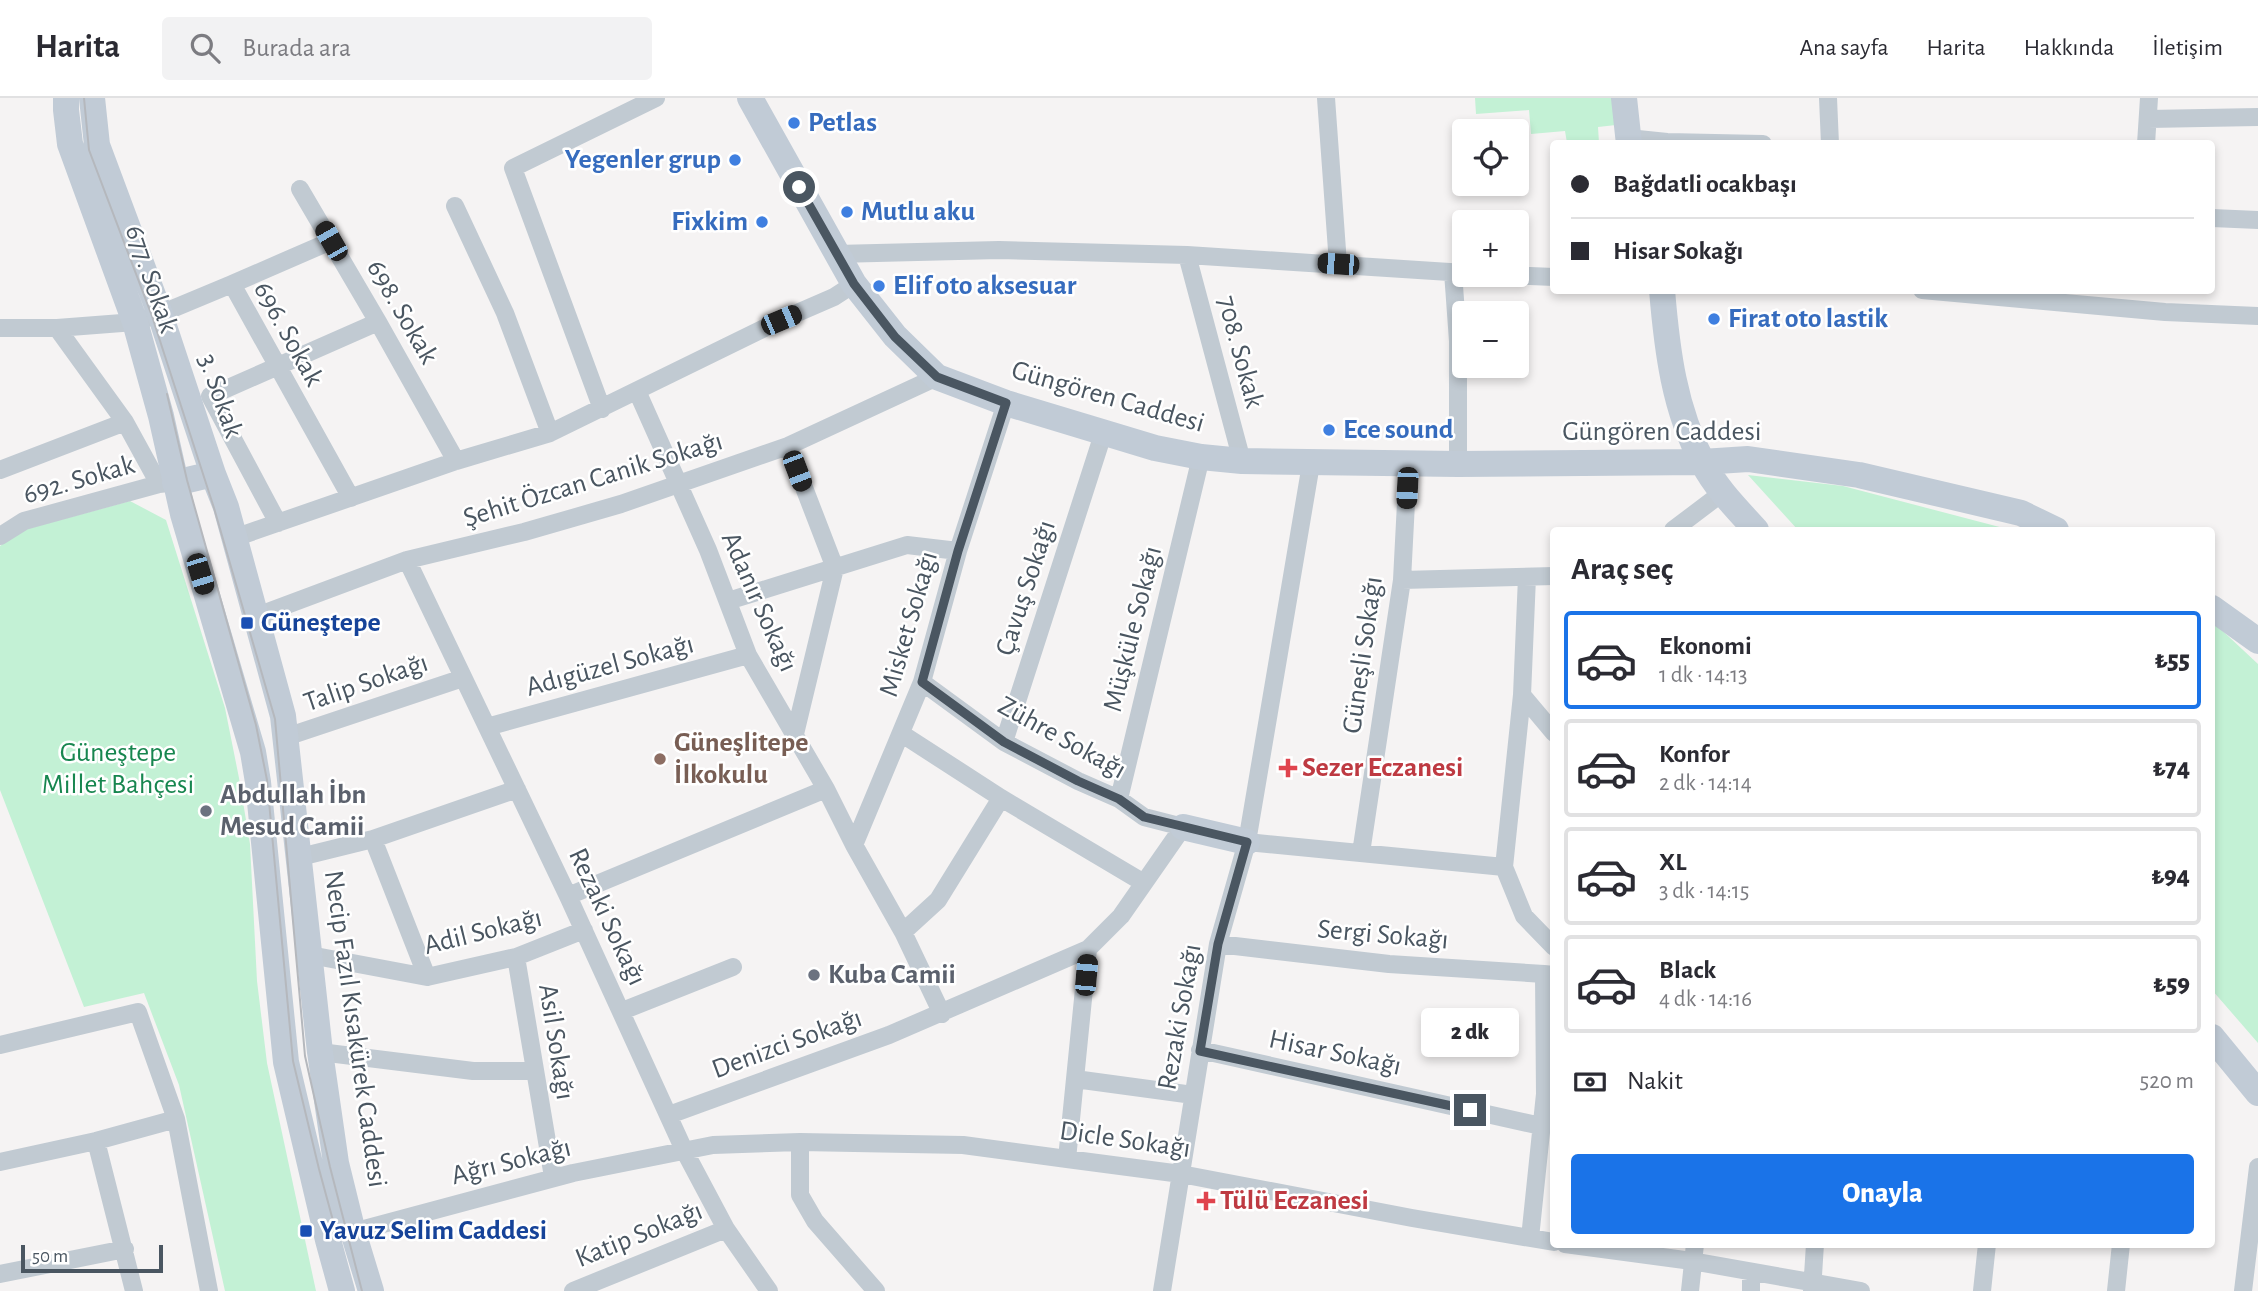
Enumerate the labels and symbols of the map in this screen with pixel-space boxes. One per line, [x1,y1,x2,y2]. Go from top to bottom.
place label: Petlas [808,109,877,137]
marker: Petlas [786,115,802,131]
place label: Yegenler grup [565,146,721,174]
marker: Yegenler grup [727,152,743,168]
route start [783,171,815,203]
place label: Mutlu aku [861,198,975,226]
marker: Mutlu aku [839,204,855,220]
place label: Fixkim [671,208,748,236]
marker: Fixkim [754,214,770,230]
car [312,218,351,264]
street label: 677. Sokak [120,222,183,337]
car [1317,252,1360,276]
street label: 698. Sokak [361,255,443,369]
place label: Elif oto aksesuar [893,272,1077,300]
street label: 696. Sokak [248,277,328,391]
marker: Elif oto aksesuar [871,278,887,294]
street label: 708. Sokak [1212,293,1268,411]
car [758,302,805,338]
place label: Firat oto lastik [1728,305,1888,333]
marker: Firat oto lastik [1706,311,1722,327]
street label: 3. Sokak [193,350,247,442]
street label: Güngören Caddesi [1008,356,1208,438]
place label: Ece sound [1343,416,1454,444]
street label: Güngören Caddesi [1562,418,1762,446]
marker: Ece sound [1321,422,1337,438]
street label: Şehit Özcan Canik Sokağı [460,425,726,533]
car [780,448,815,494]
street label: 692. Sokak [20,451,138,509]
car [1396,466,1419,510]
street label: Çavuş Sokağı [991,517,1061,659]
street label: Adanır Sokağı [716,528,802,676]
street label: Müşküle Sokağı [1099,543,1167,715]
street label: Misket Sokağı [875,548,943,700]
car [184,551,217,597]
street label: Güneşli Sokağı [1338,575,1388,735]
place label: Güneştepe [261,609,381,637]
marker: Güneştepe [239,615,255,631]
street label: Adıgüzel Sokağı [523,630,697,702]
street label: Talip Sokağı [300,649,432,717]
street label: Zühre Sokağı [993,691,1131,785]
place label: Güneşlitepe İlkokulu [674,729,808,789]
park label: Güneştepe Millet Bahçesi [42,739,194,799]
marker: Güneşlitepe İlkokulu [652,751,668,767]
place label: Sezer Eczanesi [1302,754,1463,782]
marker: Sezer Eczanesi [1280,760,1296,776]
place label: Abdullah İbn Mesud Camii [220,779,366,841]
marker: Abdullah İbn Mesud Camii [198,803,214,819]
street label: Rezaki Sokağı [563,844,651,990]
street label: Necip Fazıl Kısakürek Caddesi [319,869,391,1189]
street label: Adil Sokağı [421,904,545,960]
street label: Sergi Sokağı [1316,915,1450,955]
street label: Rezaki Sokağı [1153,942,1207,1092]
car [1074,953,1099,997]
place label: Kuba Camii [828,961,956,989]
marker: Kuba Camii [806,967,822,983]
street label: Asil Sokağı [533,982,579,1102]
street label: Denizci Sokağı [708,1004,866,1084]
callout: 2 dk [1421,1009,1519,1058]
street label: Hisar Sokağı [1266,1025,1404,1081]
route end [1454,1094,1486,1126]
street label: Dicle Sokağı [1058,1117,1192,1163]
street label: Ağrı Sokağı [448,1134,574,1190]
place label: Tülü Eczanesi [1220,1187,1369,1215]
marker: Tülü Eczanesi [1198,1193,1214,1209]
street label: Katip Sokağı [571,1197,707,1273]
place label: Yavuz Selim Caddesi [320,1217,547,1245]
marker: Yavuz Selim Caddesi [298,1223,314,1239]
scale bar [21,1242,163,1274]

